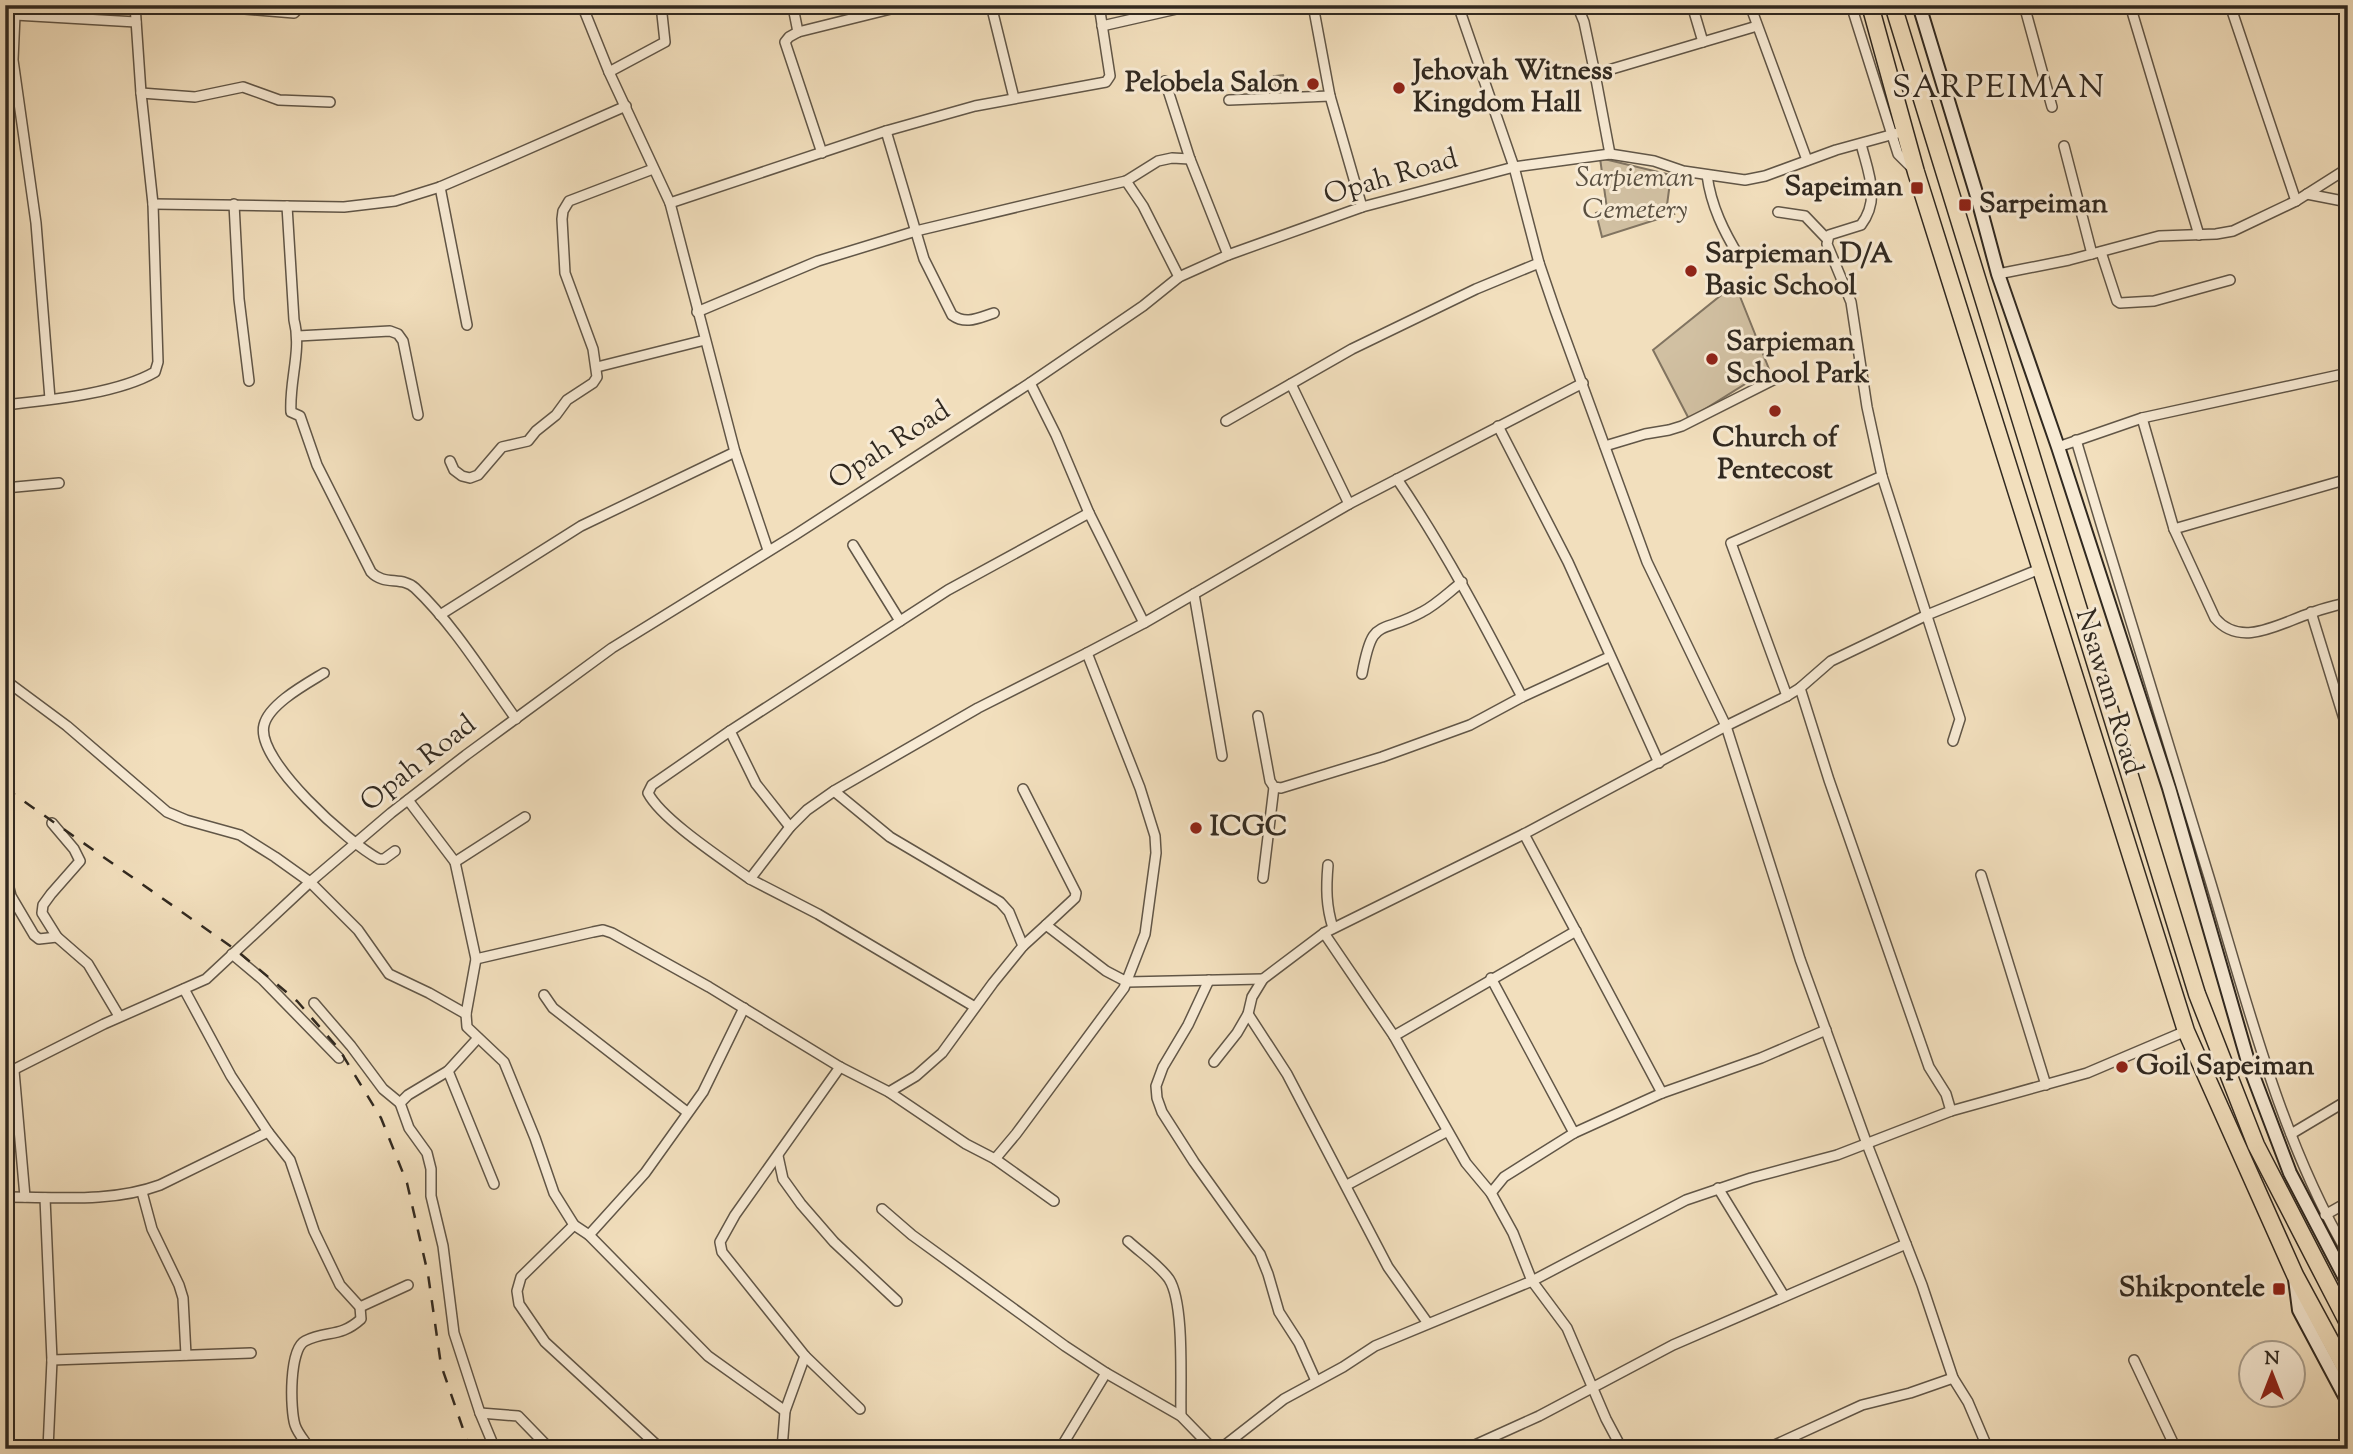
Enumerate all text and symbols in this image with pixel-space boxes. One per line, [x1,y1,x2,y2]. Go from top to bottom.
place label: Jehovah Witness Kingdom Hall [1411,52,1613,124]
place label: Pelobela Salon [1125,64,1299,104]
district label: SARPEIMAN [1892,66,2106,112]
marker: Pelobela Salon [1305,76,1321,92]
marker: Jehovah Witness Kingdom Hall [1391,80,1407,96]
street label: Opah Road [1319,140,1463,216]
park label: Sarpieman Cemetery [1576,159,1695,231]
place label: Sapeiman [1785,168,1903,208]
marker: Sapeiman [1909,180,1925,196]
place label: Sarpeiman [1979,185,2108,225]
marker: Sarpeiman [1957,197,1973,213]
place label: Sarpieman D/A Basic School [1705,235,1893,307]
marker: Sarpieman D/A Basic School [1683,263,1699,279]
place label: Sarpieman School Park [1726,323,1870,395]
marker: Sarpieman School Park [1704,351,1720,367]
street label: Opah Road [821,392,959,500]
marker: Church of Pentecost [1767,403,1783,419]
place label: Church of Pentecost [1712,419,1840,491]
street label: Nsawam Road [2064,604,2152,780]
street label: Opah Road [352,706,486,822]
place label: ICGC [1210,808,1287,848]
marker: ICGC [1188,820,1204,836]
place label: Goil Sapeiman [2136,1047,2315,1087]
marker: Goil Sapeiman [2114,1059,2130,1075]
place label: Shikpontele [2119,1269,2265,1309]
marker: Shikpontele [2271,1281,2287,1297]
north arrow [2238,1338,2308,1408]
text: N [2264,1346,2280,1373]

